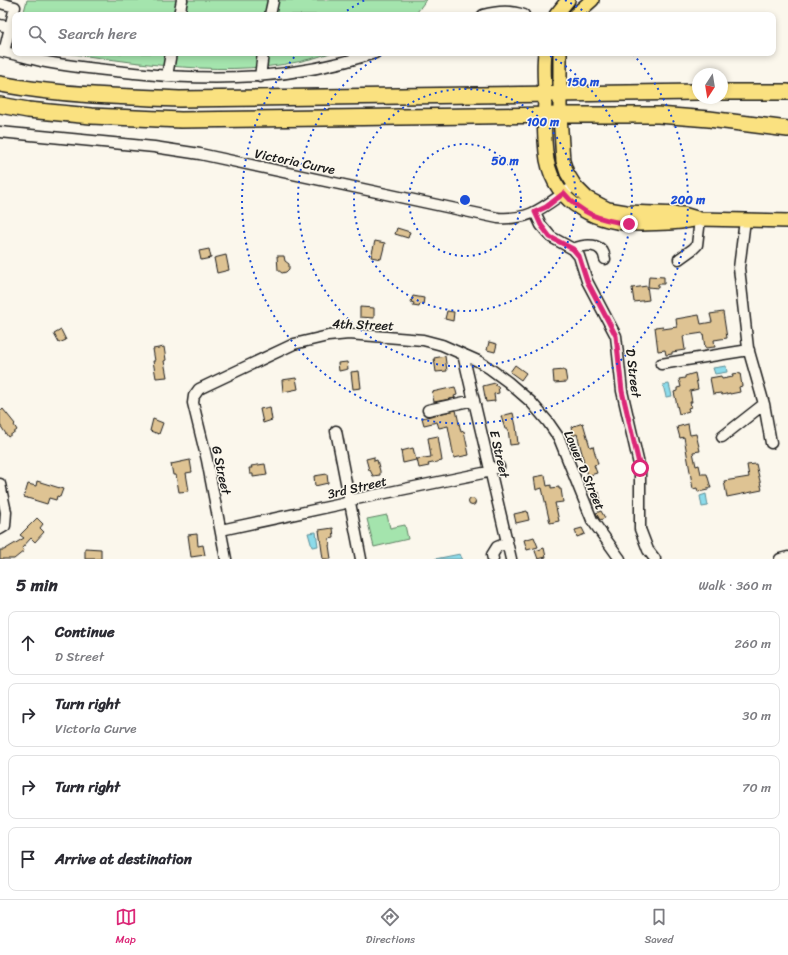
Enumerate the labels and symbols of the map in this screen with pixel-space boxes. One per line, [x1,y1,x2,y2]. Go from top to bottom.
north arrow [692,68,728,104]
text: 150 m [567,71,600,93]
text: 100 m [527,111,560,133]
street label: Victoria Curve [253,142,337,181]
text: 50 m [491,150,519,172]
text: 200 m [670,189,706,211]
centre of rings [458,193,472,207]
route end [620,215,638,233]
street label: 4th Street [332,312,395,337]
street label: D Street [619,347,648,399]
street label: Lower D Street [557,427,612,514]
street label: E Street [483,428,516,481]
street label: G Street [205,444,238,497]
route start [631,459,649,477]
street label: 3rd Street [325,469,389,505]

